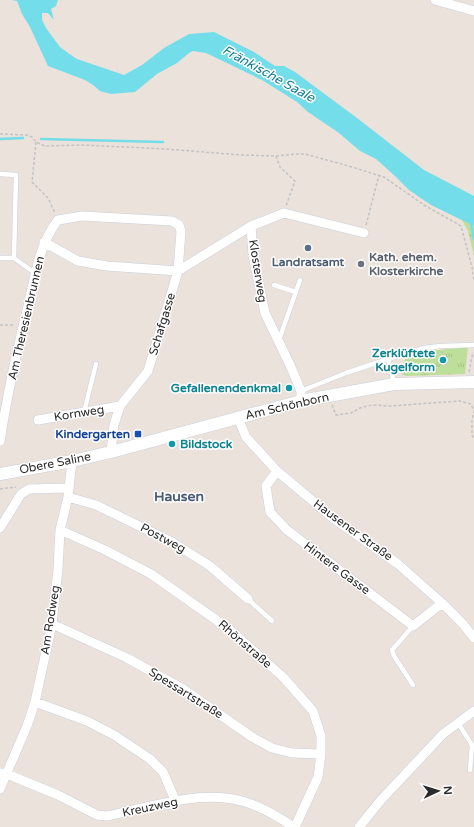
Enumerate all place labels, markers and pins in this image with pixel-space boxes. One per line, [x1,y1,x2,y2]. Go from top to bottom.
marker: Landratsamt [303,243,313,253]
place label: Kath. ehem. Klosterkirche [369,250,444,278]
place label: Landratsamt [272,255,345,269]
marker: Kath. ehem. Klosterkirche [356,259,366,269]
place label: Zerklüftete Kugelform [372,346,435,375]
marker: Zerklüftete Kugelform [438,355,448,365]
place label: Gefallenendenkmal [171,381,281,395]
marker: Gefallenendenkmal [284,383,294,393]
place label: Kindergarten [55,427,130,442]
marker: Kindergarten [133,429,143,439]
place label: Bildstock [180,437,233,451]
marker: Bildstock [167,439,177,449]

